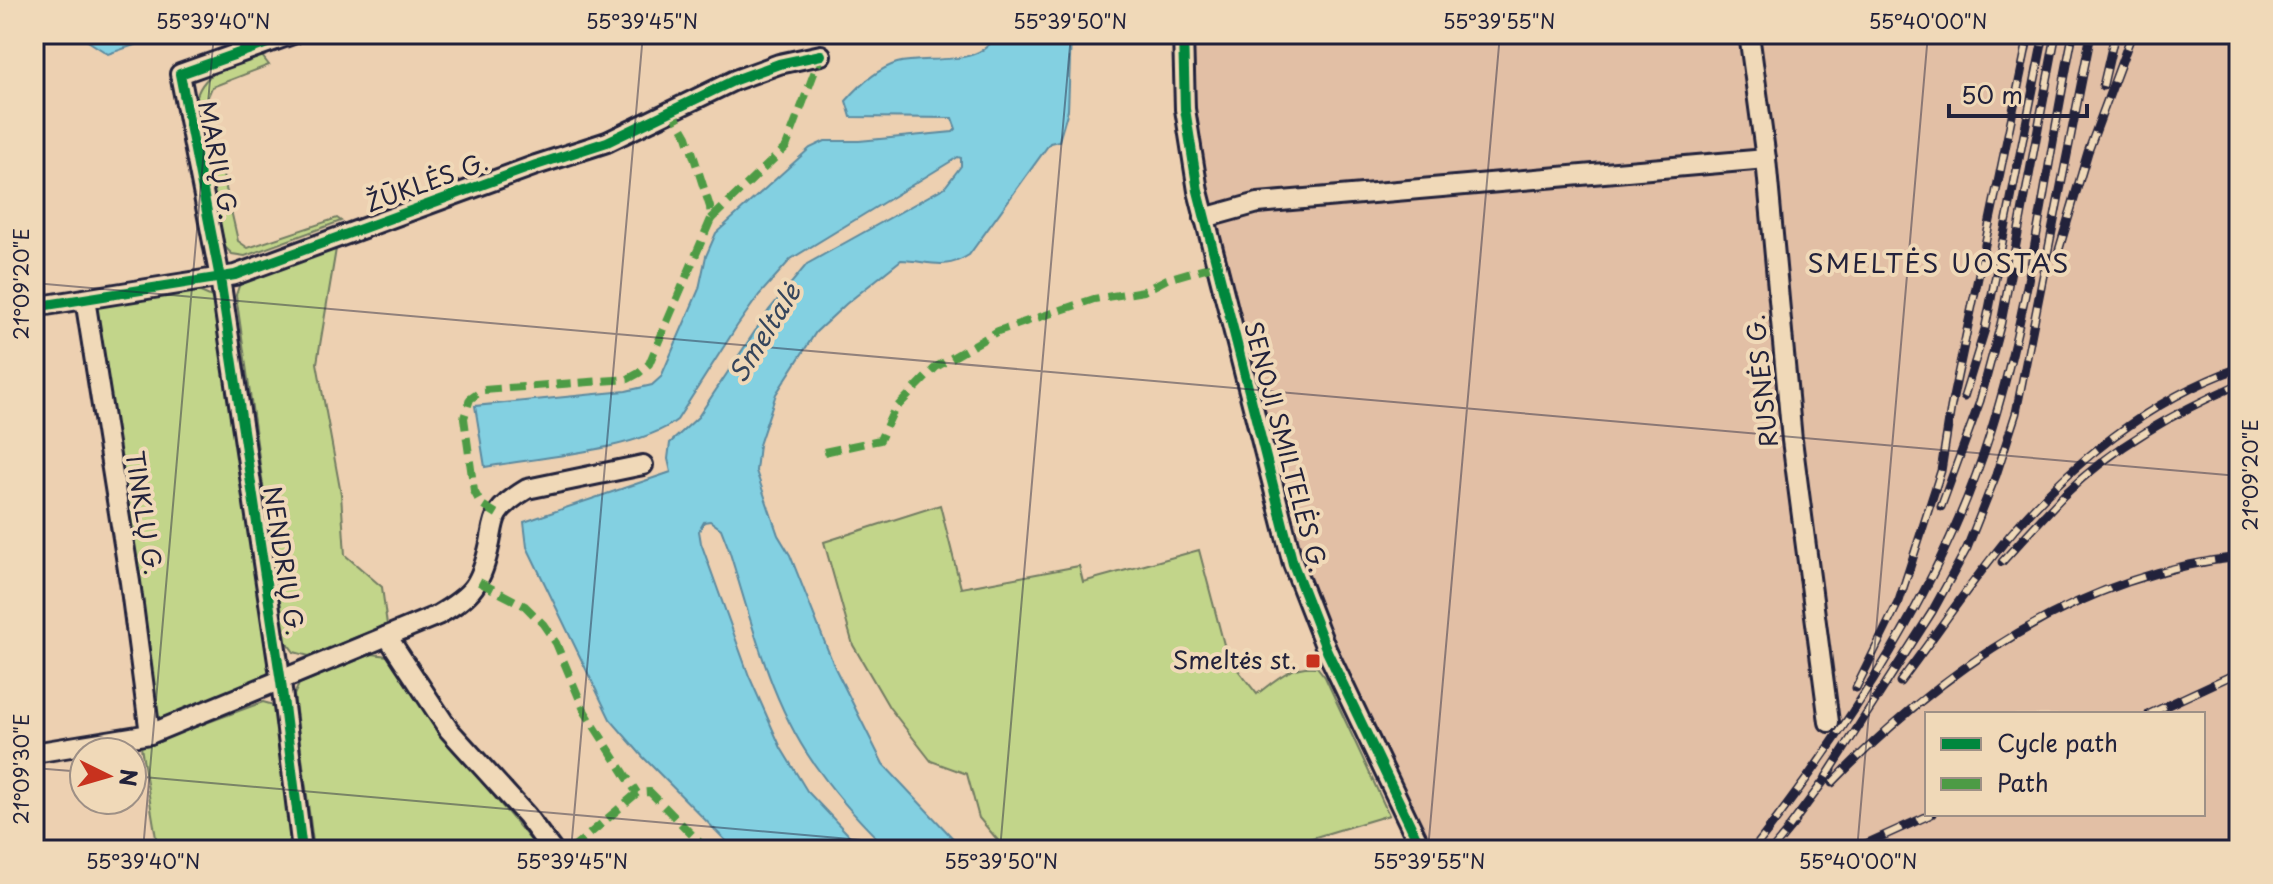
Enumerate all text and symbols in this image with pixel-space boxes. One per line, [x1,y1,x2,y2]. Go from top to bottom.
text: 55°39'40"N [156,6,270,36]
text: 55°39'45"N [586,6,698,36]
text: 55°39'50"N [1013,6,1127,36]
text: 55°39'55"N [1443,6,1555,36]
text: 55°40'00"N [1869,6,1987,36]
scale bar [1949,68,2087,118]
text: 50 m [1961,76,2023,112]
street label: MARIŲ G. [190,97,248,222]
street label: ŽŪKLĖS G. [360,142,493,220]
text: 21°09'20"E [6,228,36,340]
district label: SMELTĖS UOSTAS [1807,243,2071,282]
water label: Smeltalė [718,274,810,389]
street label: RUSNĖS G. [1736,313,1786,449]
street label: SENOJI SMILTELĖS G. [1236,317,1338,576]
text: 21°09'20"E [2235,419,2265,531]
street label: TINKLŲ G. [117,448,173,577]
street label: NENDRIŲ G. [255,484,315,638]
place label: Smeltės st. [1172,641,1297,677]
marker: Smeltės st. [1304,652,1322,670]
legend [1925,712,2205,816]
text: 21°09'30"E [6,713,36,825]
text: Cycle path [1997,724,2118,760]
north arrow [68,736,148,816]
text: Path [1997,764,2049,800]
text: N [112,768,147,788]
text: 55°39'40"N [86,846,200,876]
text: 55°39'45"N [516,846,628,876]
text: 55°39'50"N [944,846,1058,876]
text: 55°39'55"N [1373,846,1485,876]
text: 55°40'00"N [1799,846,1917,876]

